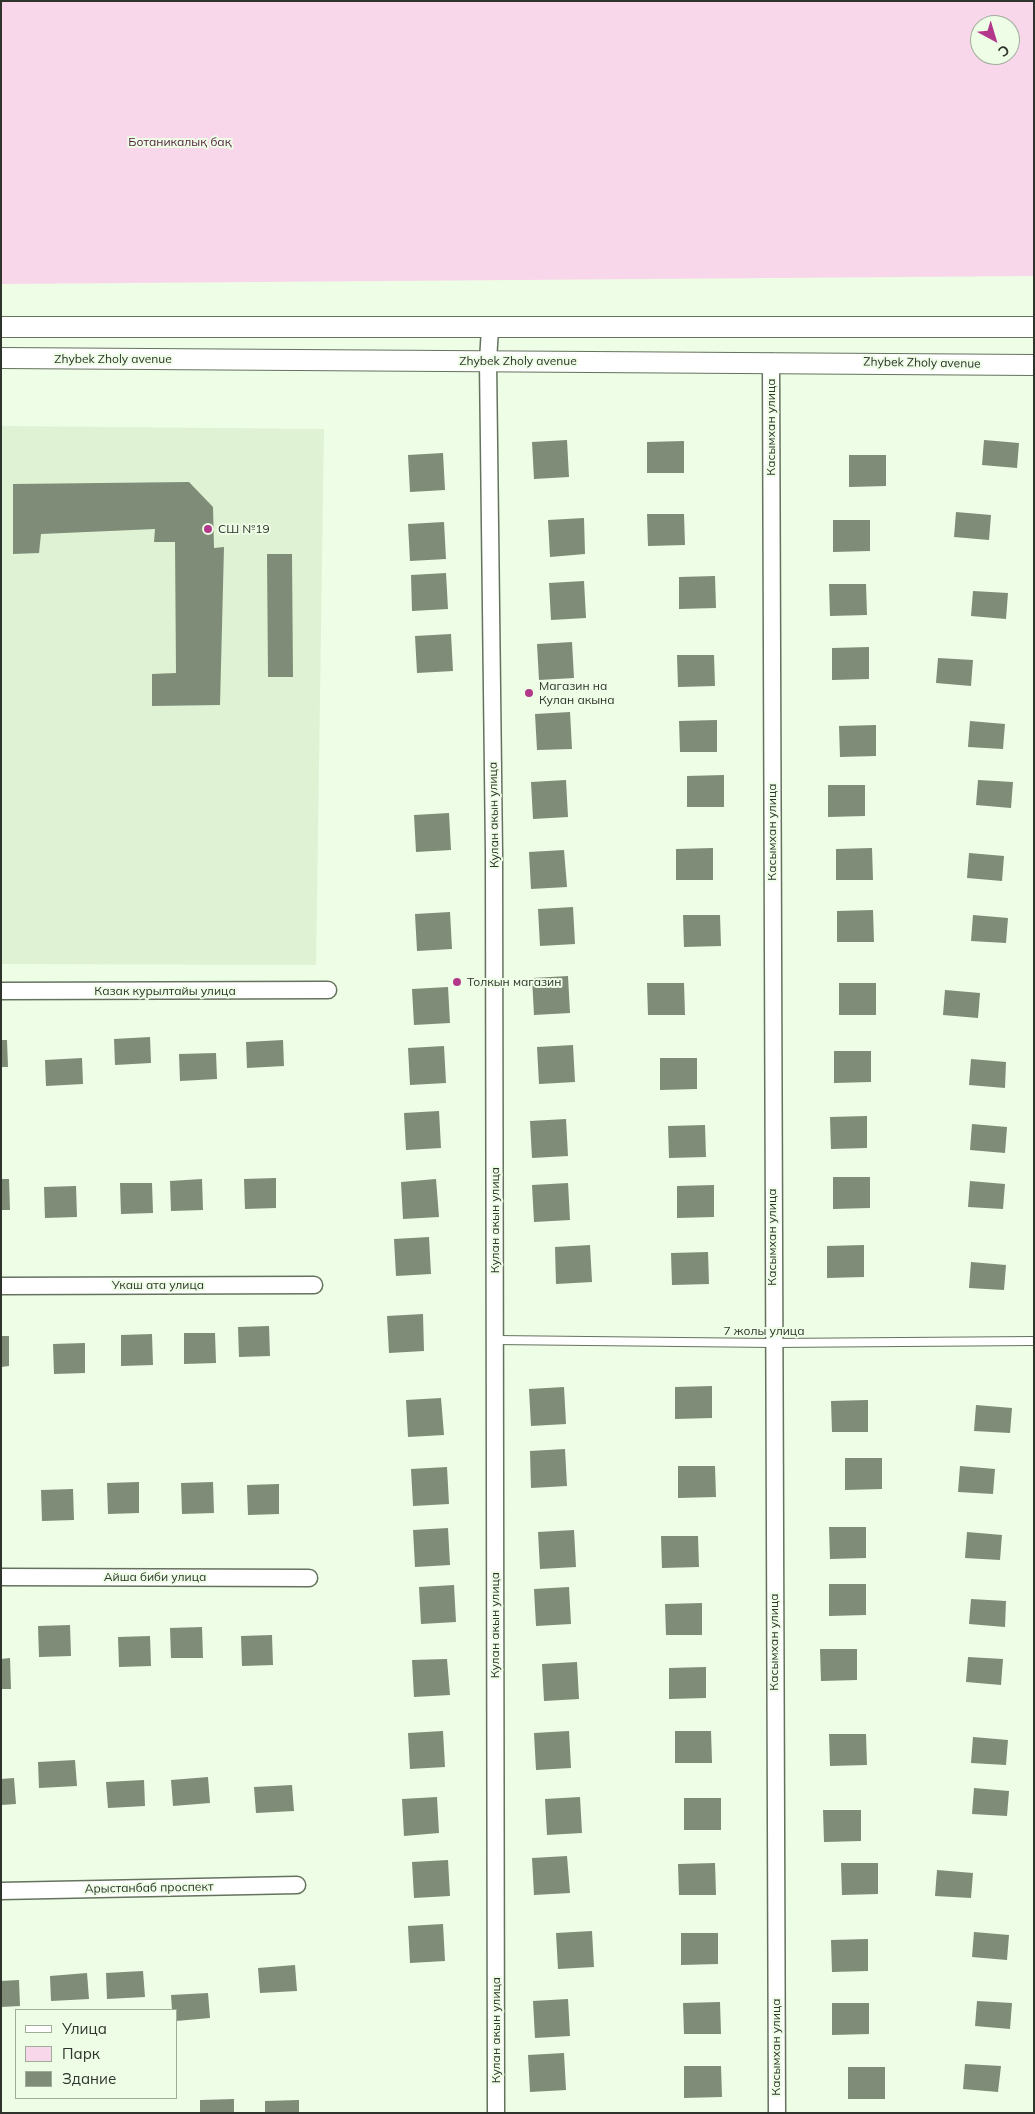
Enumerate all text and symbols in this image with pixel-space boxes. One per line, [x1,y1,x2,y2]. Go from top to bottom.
north arrow [970,15,1020,65]
text: С [994,41,1013,61]
park label: Ботаникалық бақ [128,135,232,149]
street label: Zhybek Zholy avenue [54,352,172,366]
street label: Zhybek Zholy avenue [459,354,577,368]
street label: Zhybek Zholy avenue [863,355,981,371]
street label: Касымхан улица [764,378,778,476]
place label: СШ №19 [218,522,270,536]
marker: СШ №19 [202,523,214,535]
place label: Магазин на Кулан акына [539,679,615,707]
marker: Магазин на Кулан акына [523,687,535,699]
street label: Кулан акын улица [486,762,502,868]
street label: Касымхан улица [765,783,779,881]
place label: Толкын магазин [467,975,561,989]
marker: Толкын магазин [451,976,463,988]
street label: Казак курылтайы улица [94,984,236,998]
street label: Кулан акын улица [488,1167,502,1273]
street label: Касымхан улица [765,1188,779,1286]
street label: Укаш ата улица [112,1278,204,1292]
street label: 7 жолы улица [724,1324,804,1338]
street label: Айша биби улица [104,1570,206,1584]
street label: Кулан акын улица [488,1572,502,1678]
street label: Касымхан улица [767,1593,781,1691]
street label: Арыстанбаб проспект [85,1880,213,1896]
street label: Кулан акын улица [489,1977,503,2083]
street label: Касымхан улица [769,1998,783,2096]
legend [15,2009,178,2099]
text: Улица [62,2019,107,2038]
text: Парк [62,2044,100,2063]
text: Здание [62,2069,116,2088]

